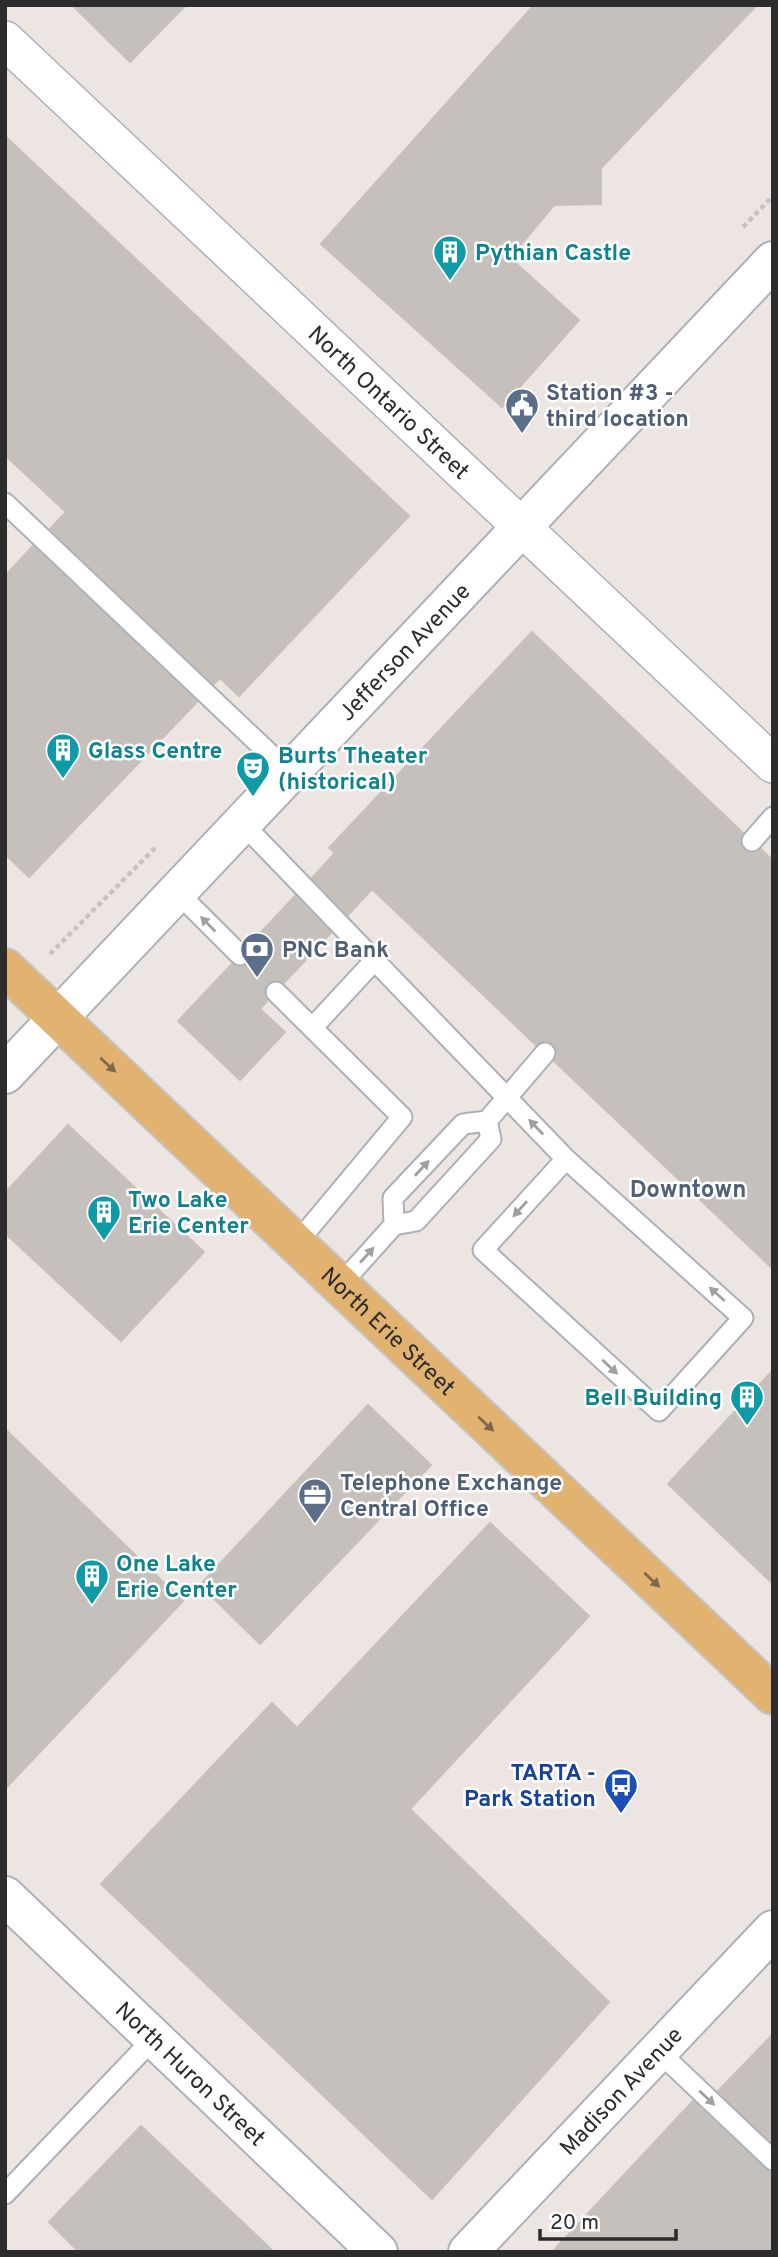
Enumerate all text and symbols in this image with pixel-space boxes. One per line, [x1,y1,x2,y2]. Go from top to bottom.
building icon: Pythian Castle [431,233,469,282]
place label: Pythian Castle [475,240,631,269]
street label: North Ontario Street [301,321,474,487]
place label: Station #3 - third location [546,380,689,435]
public building icon: Station #3 - third location [503,386,541,435]
street label: Jefferson Avenue [334,578,478,729]
building icon: Glass Centre [44,731,82,780]
place label: Glass Centre [88,738,222,767]
place label: Burts Theater (historical) [278,743,428,798]
theatre icon: Burts Theater (historical) [234,749,272,798]
one-way arrow [200,915,217,932]
bank icon: PNC Bank [238,930,276,979]
place label: PNC Bank [282,937,389,966]
one-way arrow [99,1057,116,1073]
one-way arrow [527,1119,544,1136]
one-way arrow [414,1160,430,1177]
district label: Downtown [630,1176,746,1206]
place label: Two Lake Erie Center [128,1187,249,1242]
building icon: Two Lake Erie Center [85,1193,123,1242]
one-way arrow [512,1200,528,1218]
one-way arrow [359,1246,375,1264]
street label: North Erie Street [313,1262,460,1403]
one-way arrow [709,1287,726,1303]
one-way arrow [601,1358,618,1374]
building icon: Bell Building [728,1378,766,1427]
place label: Bell Building [585,1385,722,1414]
one-way arrow [478,1415,495,1432]
place label: Telephone Exchange Central Office [340,1470,562,1525]
office icon: Telephone Exchange Central Office [296,1476,334,1525]
place label: One Lake Erie Center [116,1551,237,1606]
building icon: One Lake Erie Center [73,1557,111,1606]
one-way arrow [643,1572,660,1589]
place label: TARTA - Park Station [464,1760,596,1815]
bus stop icon: TARTA - Park Station [602,1766,640,1815]
street label: North Huron Street [108,1997,270,2154]
street label: Madison Avenue [555,2022,690,2163]
one-way arrow [699,2090,716,2106]
scale bar [540,2198,676,2242]
text: 20 m [550,2210,599,2237]

